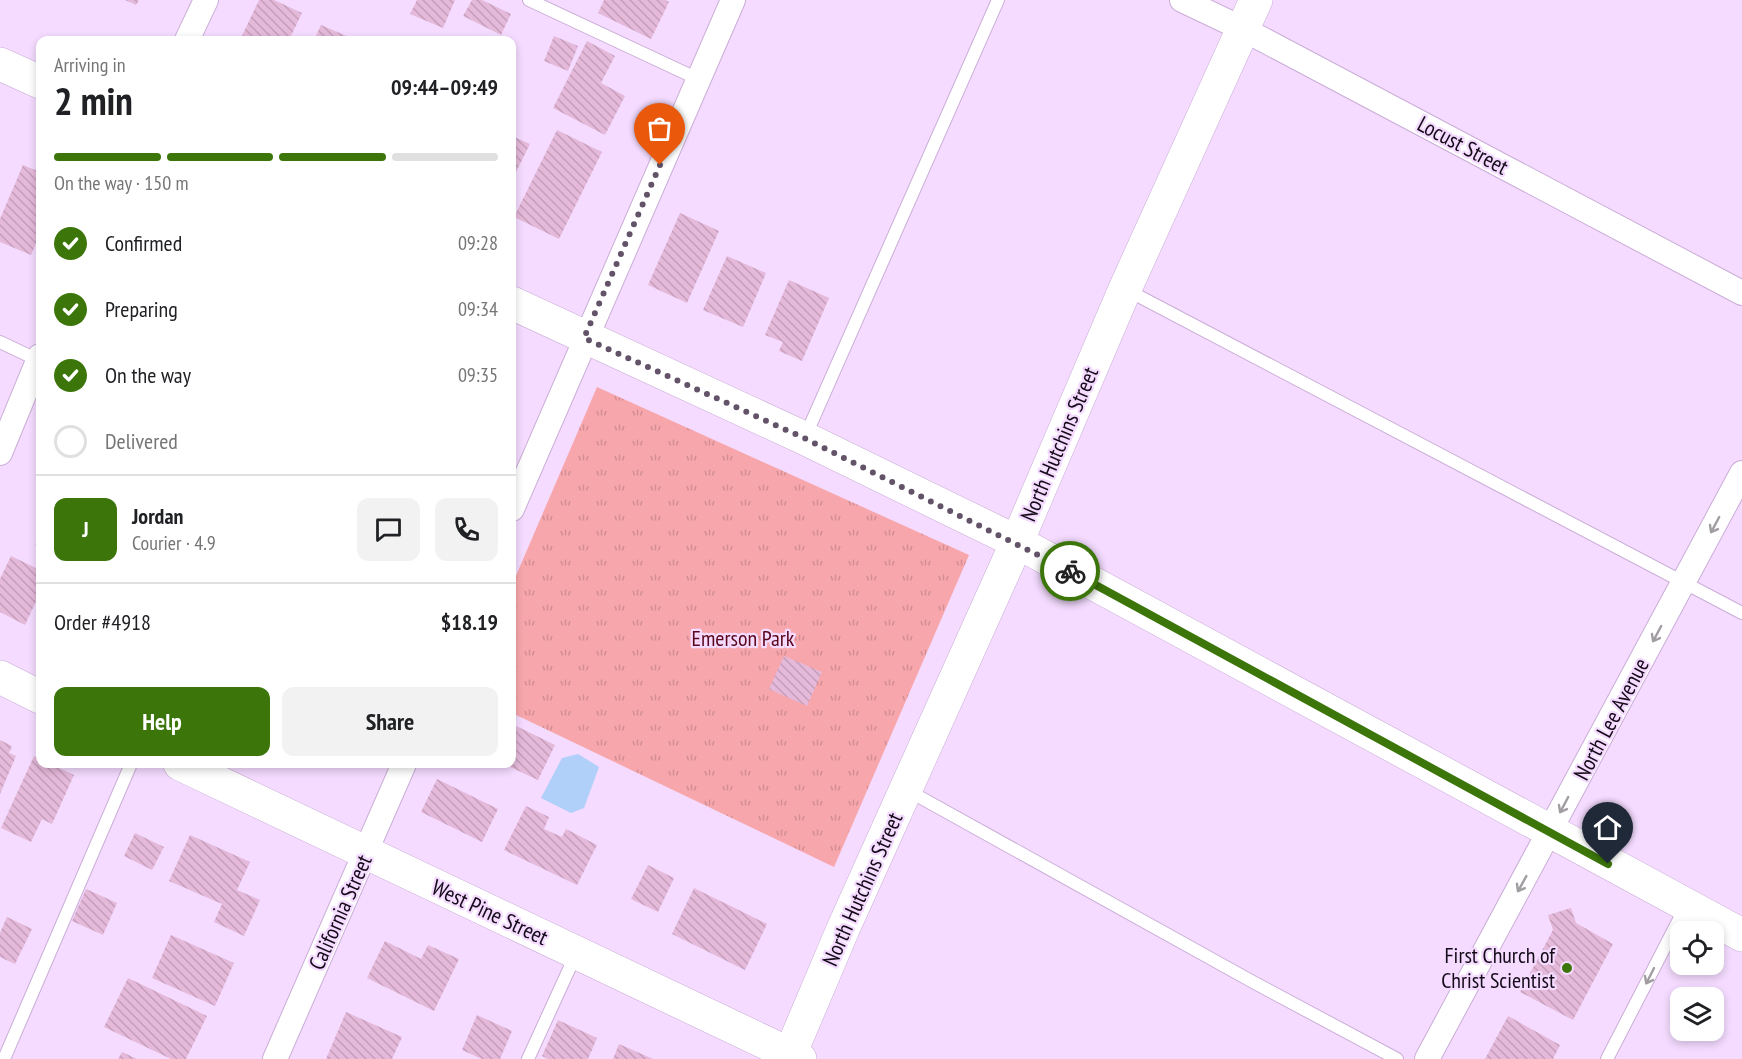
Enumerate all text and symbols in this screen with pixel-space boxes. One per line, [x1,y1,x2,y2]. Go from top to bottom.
text: Arriving in [54,52,126,78]
text: 09:44–09:49 [391,73,498,101]
text: 2 min [54,75,133,126]
pin [634,103,685,165]
street label: Locust Street [1413,109,1513,181]
icon: bag [643,112,676,145]
text: On the way · 150 m [54,170,189,196]
icon: check [54,227,87,260]
text: Confirmed [105,229,182,257]
text: 09:28 [458,230,498,256]
icon: check [54,293,87,326]
text: Preparing [105,295,178,323]
text: 09:34 [458,296,498,322]
icon: check [54,359,87,392]
text: On the way [105,361,191,389]
text: 09:35 [458,362,498,388]
street label: North Hutchins Street [1014,363,1104,525]
text: Delivered [105,427,178,455]
button: chat [357,498,420,561]
button: phone [435,498,498,561]
text: Jordan [132,502,183,530]
text: J [82,515,89,543]
one-way arrow [1708,516,1720,534]
text: Courier · 4.9 [132,530,216,556]
courier [1040,541,1100,601]
icon: bike [1054,555,1087,588]
text: Order #4918 [54,608,151,636]
text: $18.19 [441,608,498,636]
park label: Emerson Park [692,624,795,652]
one-way arrow [1651,624,1662,642]
street label: North Lee Avenue [1567,653,1655,785]
button: Help [54,687,270,756]
button: Share [282,687,498,756]
one-way arrow [1558,796,1569,814]
pin [1582,802,1633,864]
street label: North Hutchins Street [816,808,908,970]
icon: home [1591,811,1624,844]
street label: California Street [302,850,378,974]
street label: West Pine Street [427,873,553,951]
one-way arrow [1516,875,1528,892]
map controls [1670,921,1724,1041]
button: locate [1670,921,1724,975]
place label: First Church of Christ Scientist [1441,941,1556,994]
marker: First Church of Christ Scientist [1560,961,1574,975]
one-way arrow [1644,967,1656,984]
button: layers [1670,987,1724,1041]

